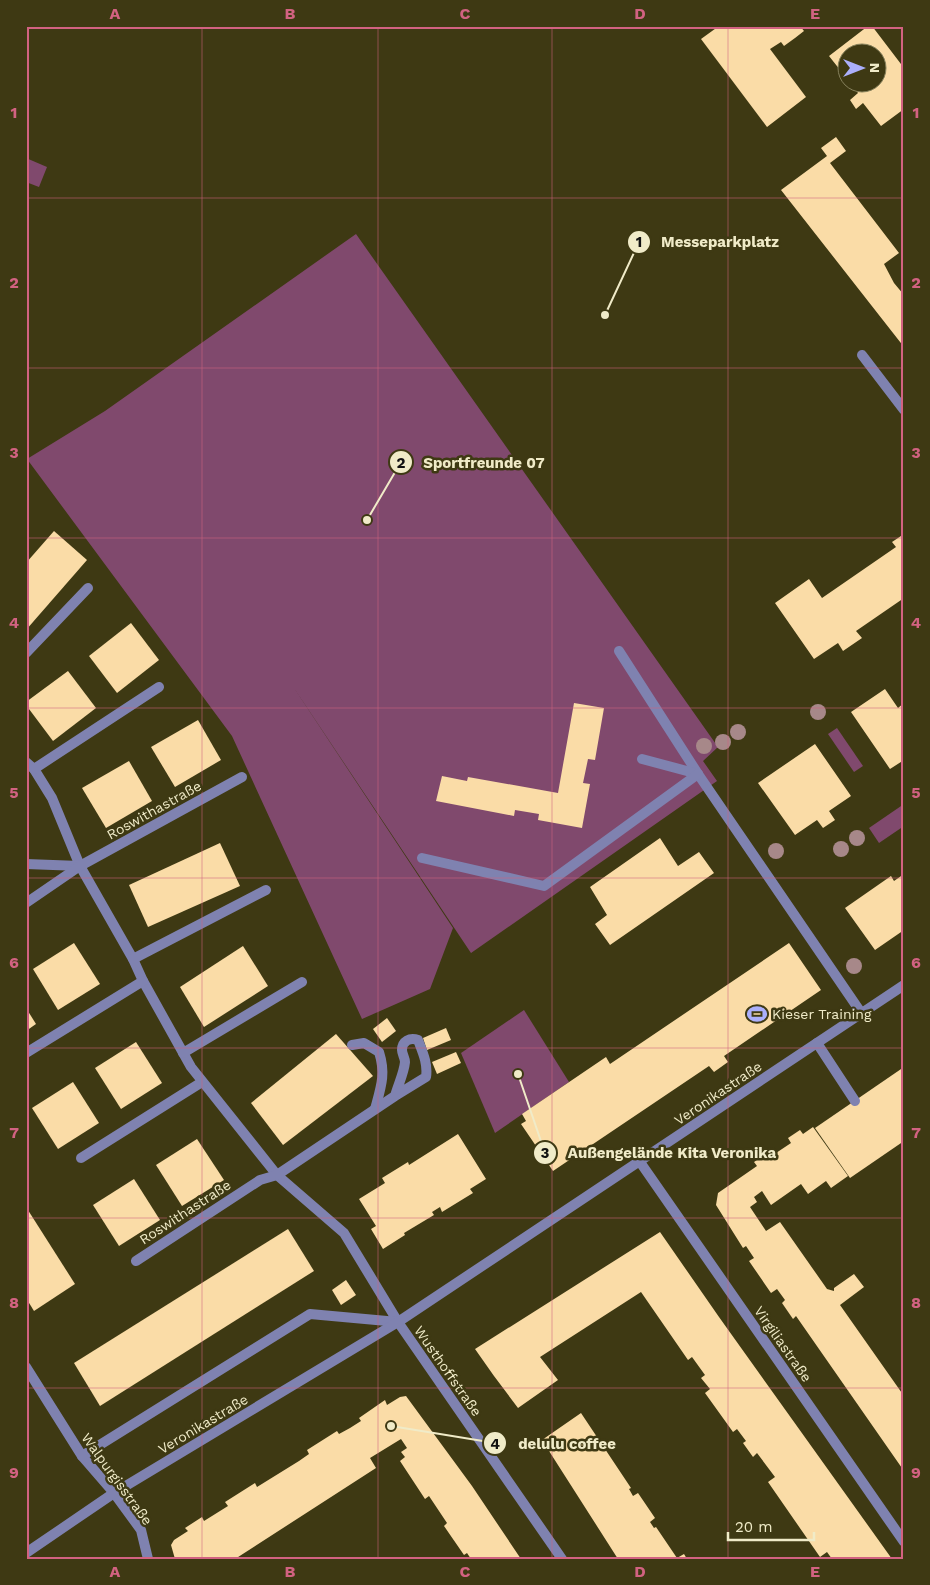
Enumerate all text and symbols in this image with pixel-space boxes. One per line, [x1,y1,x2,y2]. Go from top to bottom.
text: A [110,4,121,23]
text: B [285,4,296,23]
text: C [460,4,471,23]
text: D [634,4,646,23]
text: E [810,4,820,23]
north arrow [838,42,888,92]
text: N [867,63,883,73]
text: 1 [11,103,17,122]
text: 1 [913,103,919,122]
callout: Messeparkplatz [626,227,789,257]
text: 1 [636,233,642,251]
text: Messeparkplatz [661,233,779,251]
text: 2 [9,273,19,292]
text: 2 [911,273,921,292]
text: 3 [9,443,19,462]
text: 3 [911,443,921,462]
callout: Sportfreunde 07 [388,447,555,477]
text: 2 [397,454,406,472]
text: Sportfreunde 07 [423,454,545,472]
text: 4 [9,613,19,632]
text: 4 [911,613,921,632]
street label: Roswithastraße [104,777,204,843]
text: 5 [9,783,19,802]
text: 5 [911,783,921,802]
text: 6 [9,953,19,972]
text: 6 [911,953,921,972]
sports icon: Kieser Training [746,1003,768,1025]
place label: Kieser Training [772,1006,872,1022]
street label: Veronikastraße [671,1058,765,1128]
text: 7 [9,1123,19,1142]
text: 7 [911,1123,921,1142]
callout: Außengelände Kita Veronika [533,1138,787,1168]
text: 3 [541,1144,550,1162]
text: Außengelände Kita Veronika [568,1144,777,1162]
street label: Roswithastraße [136,1177,234,1247]
text: 8 [9,1293,19,1312]
text: 8 [911,1293,921,1312]
street label: Virgiliastraße [751,1303,815,1385]
street label: Wusthoffstraße [411,1323,485,1419]
street label: Veronikastraße [155,1391,251,1457]
callout: delulu coffee [483,1428,626,1458]
street label: Walpurgisstraße [78,1430,156,1528]
text: 4 [490,1435,500,1453]
text: delulu coffee [518,1435,616,1453]
text: 9 [9,1463,19,1482]
text: 9 [911,1463,921,1482]
scale bar [728,1510,814,1542]
text: 20 m [735,1518,773,1536]
text: A [110,1562,121,1581]
text: B [285,1562,296,1581]
text: C [460,1562,471,1581]
text: D [634,1562,646,1581]
text: E [810,1562,820,1581]

